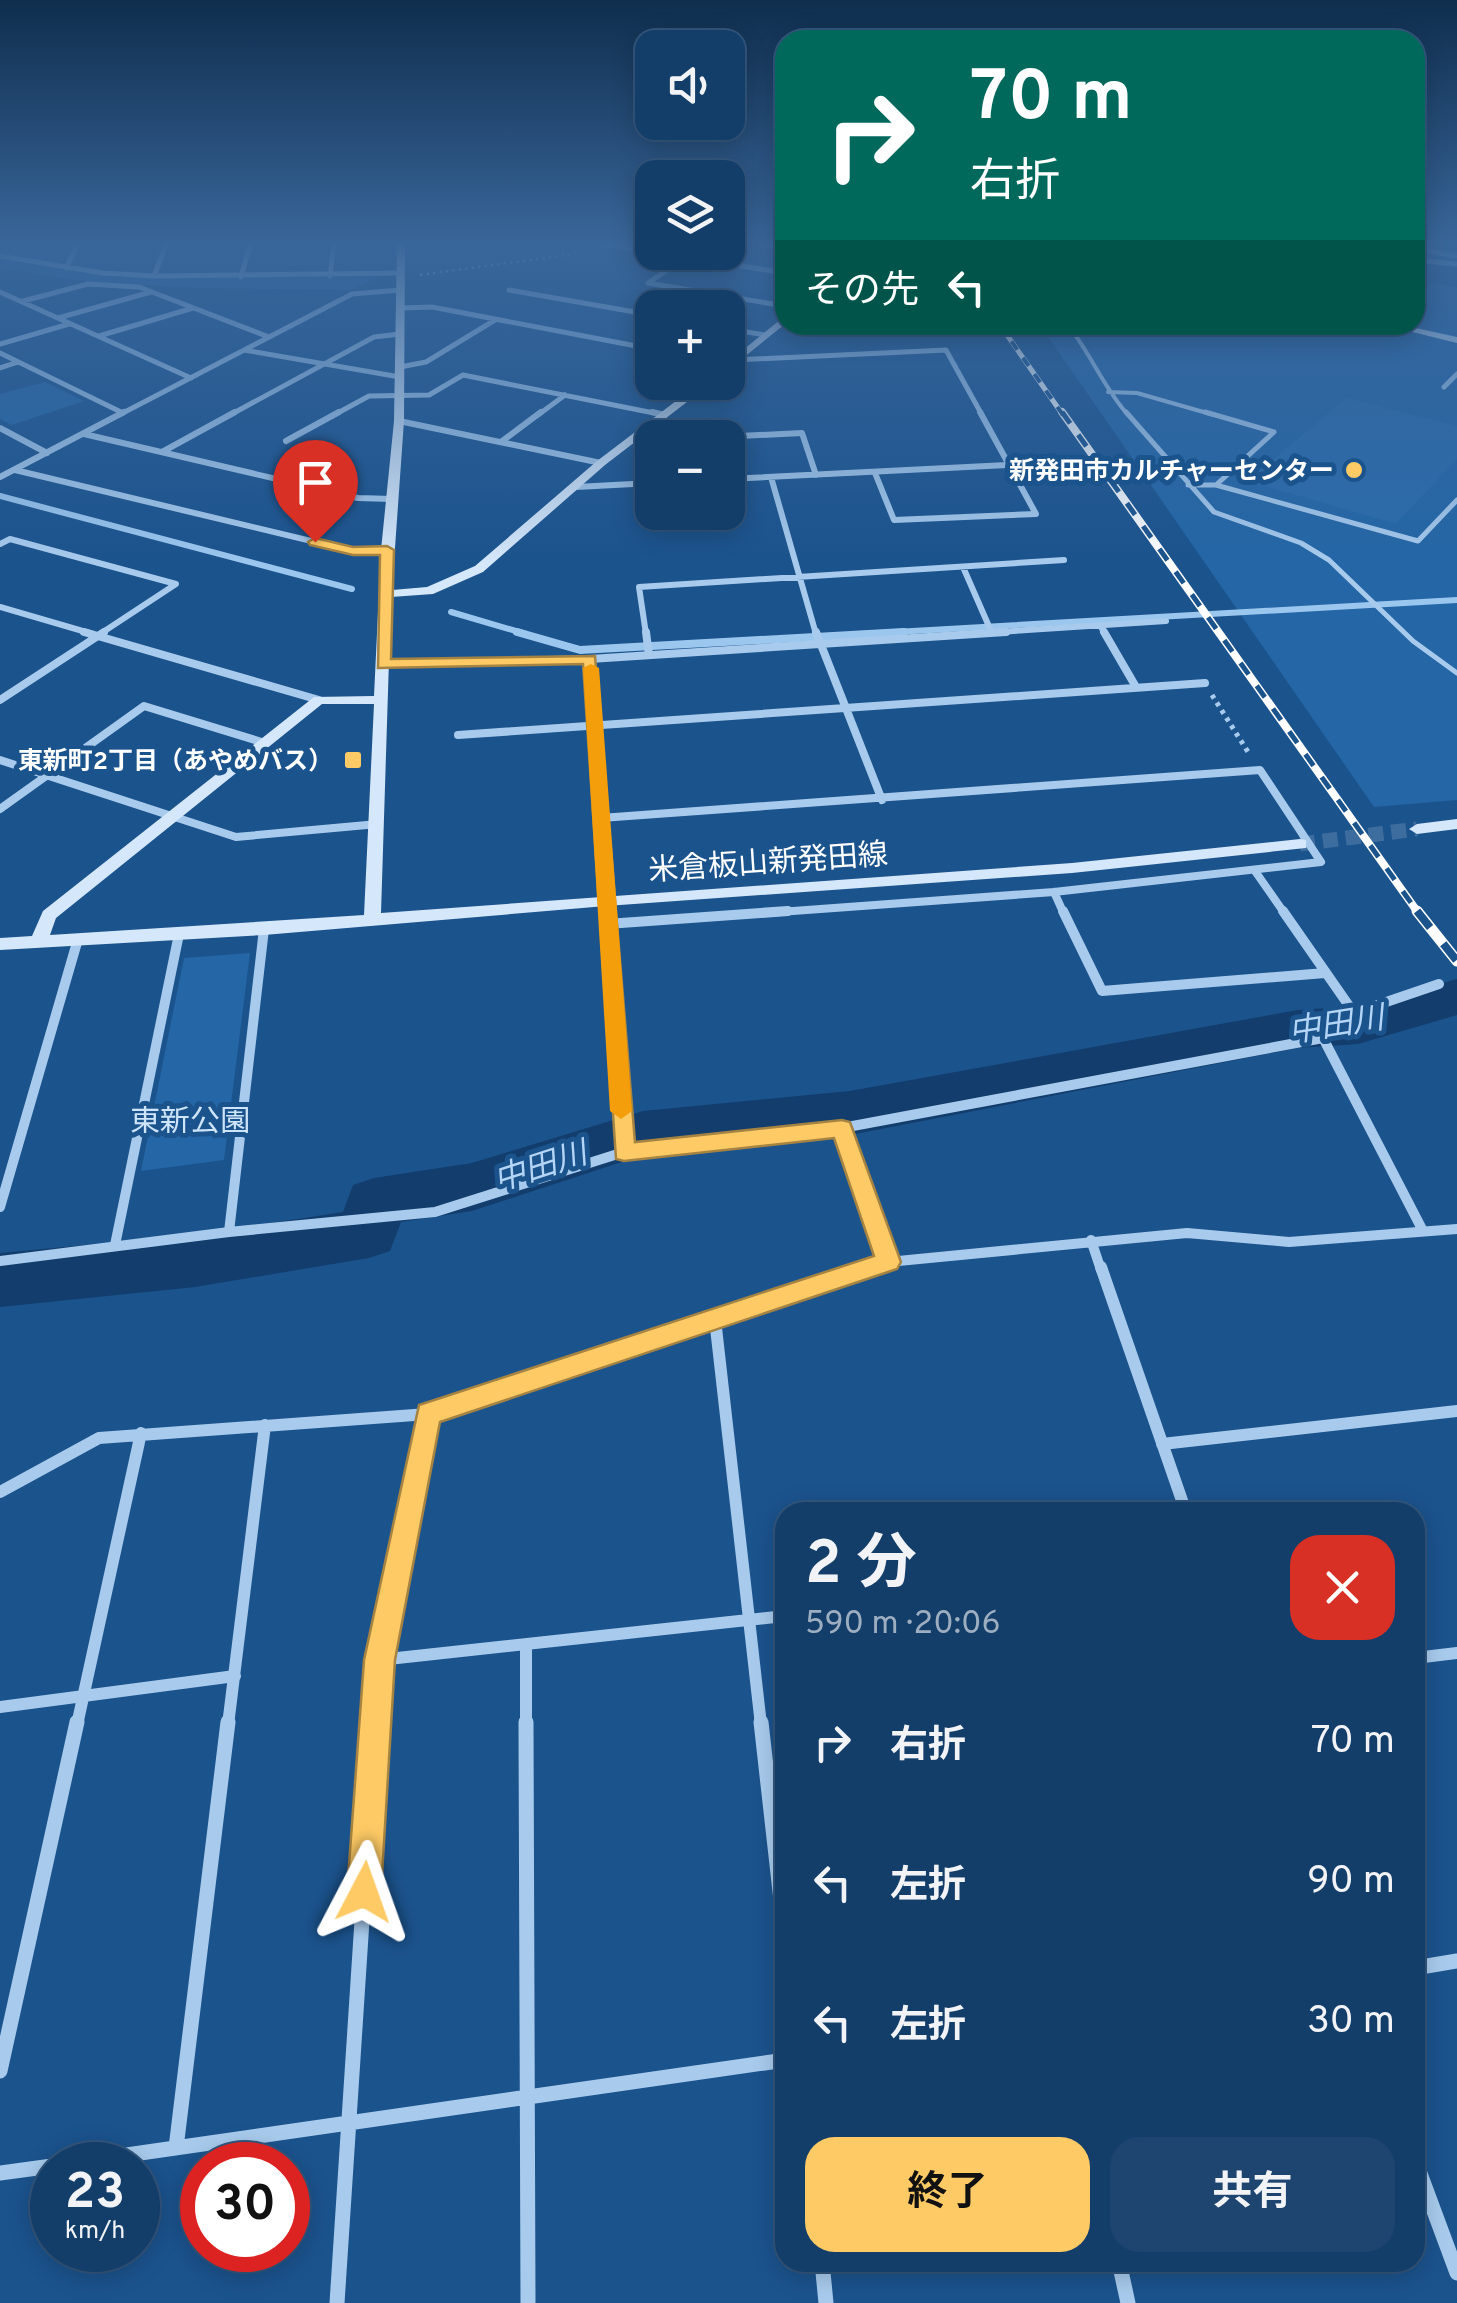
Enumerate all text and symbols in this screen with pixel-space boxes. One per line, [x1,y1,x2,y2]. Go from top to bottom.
map controls [635,30,745,530]
button: sound [635,30,745,140]
text: 70 m [970,56,1133,145]
icon: right [805,70,935,200]
text: 右折 [970,155,1060,212]
button: layers [635,160,745,270]
icon: left [939,260,994,315]
text: その先 [805,268,919,317]
button: + [635,290,745,400]
button: − [635,420,745,530]
pin [273,440,358,543]
icon: arrive [288,455,343,510]
place label: 新発田市カルチャーセンター [1009,457,1334,489]
marker: 新発田市カルチャーセンター [1343,459,1365,481]
place label: 東新町2丁目（あやめバス） [18,747,333,779]
marker: 東新町2丁目（あやめバス） [342,749,364,771]
street label: 米倉板山新発田線 [647,838,889,891]
water label: 中田川 [1286,999,1390,1054]
park label: 東新公園 [130,1105,250,1142]
water label: 中田川 [489,1134,596,1203]
text: 2 分 [805,1529,917,1605]
button: close [1290,1535,1395,1640]
text: 590 m · 20:06 [805,1605,1001,1645]
icon: right [805,1715,860,1770]
text: 70 m [1311,1718,1395,1767]
text: 右折 [890,1723,966,1772]
position arrow [312,1840,416,1944]
icon: left [805,1855,860,1910]
text: 90 m [1307,1858,1395,1907]
text: 左折 [890,1863,966,1912]
icon: left [805,1995,860,2050]
text: 30 m [1307,1998,1395,2047]
text: 左折 [890,2003,966,2052]
button: 終了 [805,2137,1090,2252]
button: 共有 [1110,2137,1395,2252]
speed limit sign: 30 [180,2142,310,2272]
text: 23 [65,2163,125,2226]
text: km/h [65,2216,125,2248]

